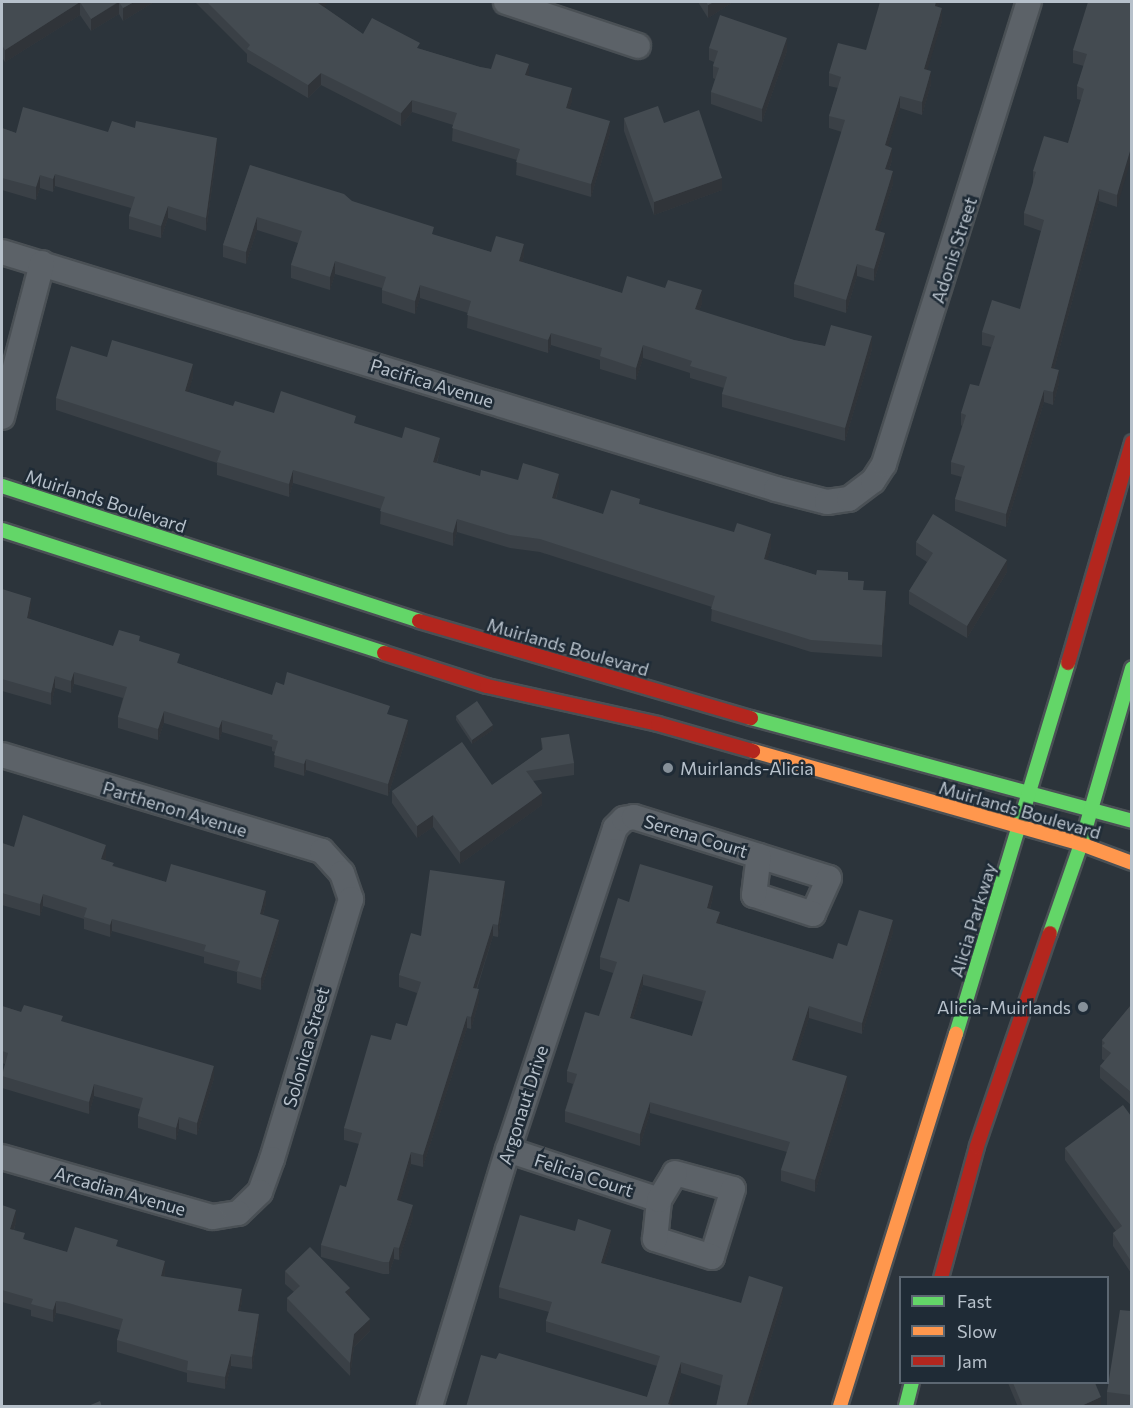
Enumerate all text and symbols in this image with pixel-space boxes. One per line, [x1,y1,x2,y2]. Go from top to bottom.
street label: Adonis Street [927,194,981,306]
street label: Pacifica Avenue [368,354,496,412]
street label: Muirlands Boulevard [23,465,189,537]
street label: Muirlands Boulevard [485,614,651,680]
place label: Muirlands-Alicia [680,757,814,779]
marker: Muirlands-Alicia [661,761,675,775]
street label: Parthenon Avenue [100,777,250,841]
street label: Muirlands Boulevard [937,777,1103,843]
street label: Serena Court [642,810,750,862]
street label: Alicia Parkway [945,860,1001,980]
street label: Solonica Street [278,984,334,1110]
place label: Alicia-Muirlands [937,996,1071,1018]
marker: Alicia-Muirlands [1076,1000,1090,1014]
street label: Argonaut Drive [494,1043,552,1167]
street label: Felicia Court [532,1149,636,1201]
street label: Arcadian Avenue [52,1162,188,1220]
legend [899,1276,1109,1384]
text: Fast [957,1290,992,1312]
text: Slow [957,1320,997,1342]
text: Jam [957,1350,987,1372]

